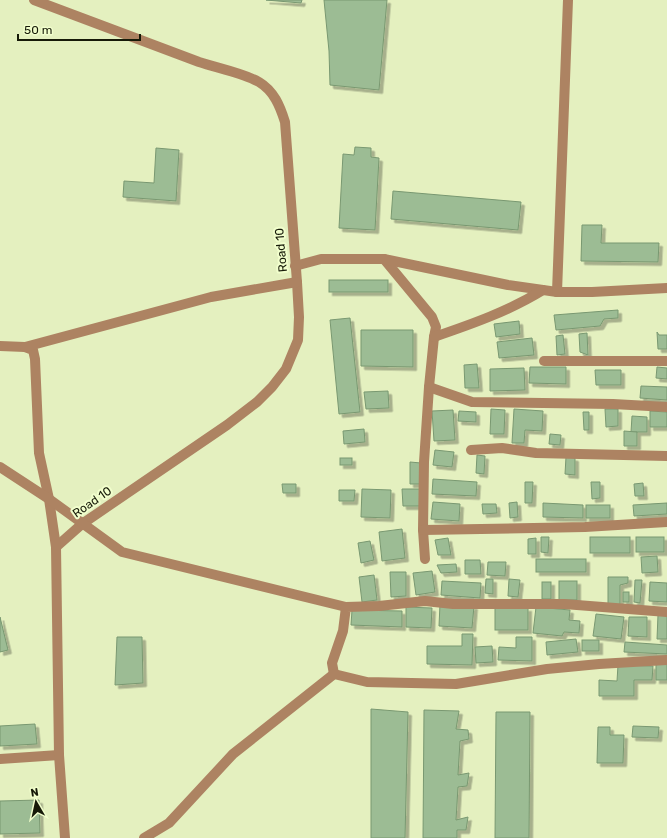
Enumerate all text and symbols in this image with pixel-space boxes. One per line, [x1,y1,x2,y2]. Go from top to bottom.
scale bar [18,16,140,42]
text: 50 m [24,23,52,37]
street label: Road 10 [272,227,290,273]
street label: Road 10 [70,484,114,520]
north arrow [16,782,56,822]
text: N [30,786,40,800]

